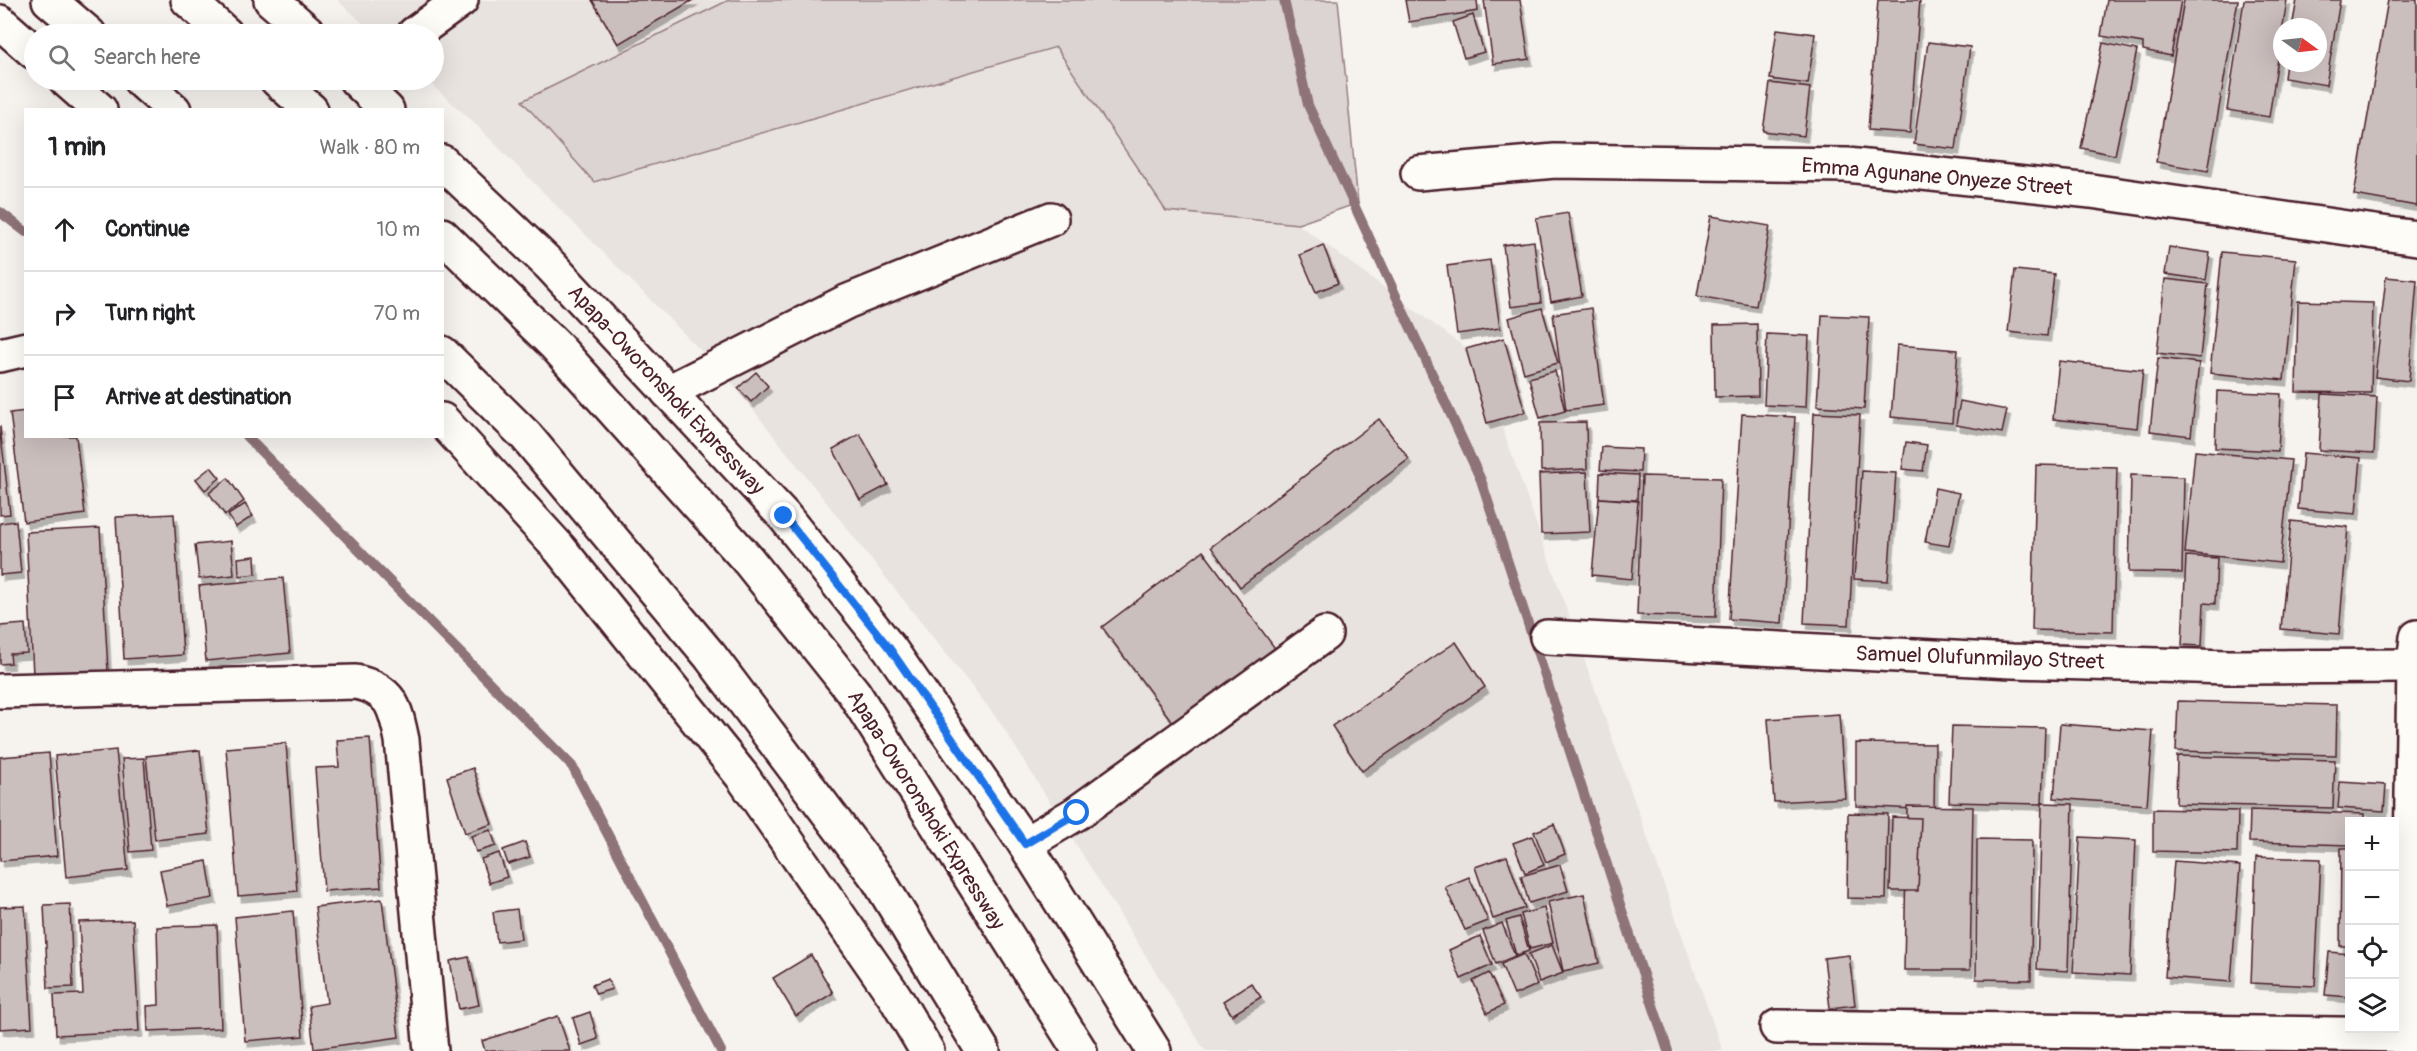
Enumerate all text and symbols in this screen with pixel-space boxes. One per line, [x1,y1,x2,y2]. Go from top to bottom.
north arrow [2273,18,2327,72]
search box [24,24,444,90]
icon: search [45,41,78,74]
text: Search here [93,43,200,71]
text: 1 min [48,131,106,163]
text: Walk · 80 m [320,135,420,160]
street label: Emma Agunane Onyeze Street [1800,152,2074,202]
icon: ahead [48,213,81,246]
text: Continue [105,215,189,243]
text: 10 m [376,217,420,242]
street label: Apapa-Oworonshoki Expressway [562,279,770,501]
icon: right [48,297,81,330]
text: Turn right [105,299,195,327]
text: 70 m [374,301,420,326]
icon: arrive [48,381,81,414]
text: Arrive at destination [105,383,291,411]
route end [770,502,796,528]
street label: Samuel Olufunmilayo Street [1855,640,2105,676]
street label: Apapa-Oworonshoki Expressway [841,685,1011,935]
route start [1063,799,1089,825]
map controls [2345,817,2399,1033]
button: + [2345,817,2399,871]
button: − [2345,871,2399,925]
button: locate [2345,925,2399,979]
button: layers [2345,979,2399,1033]

